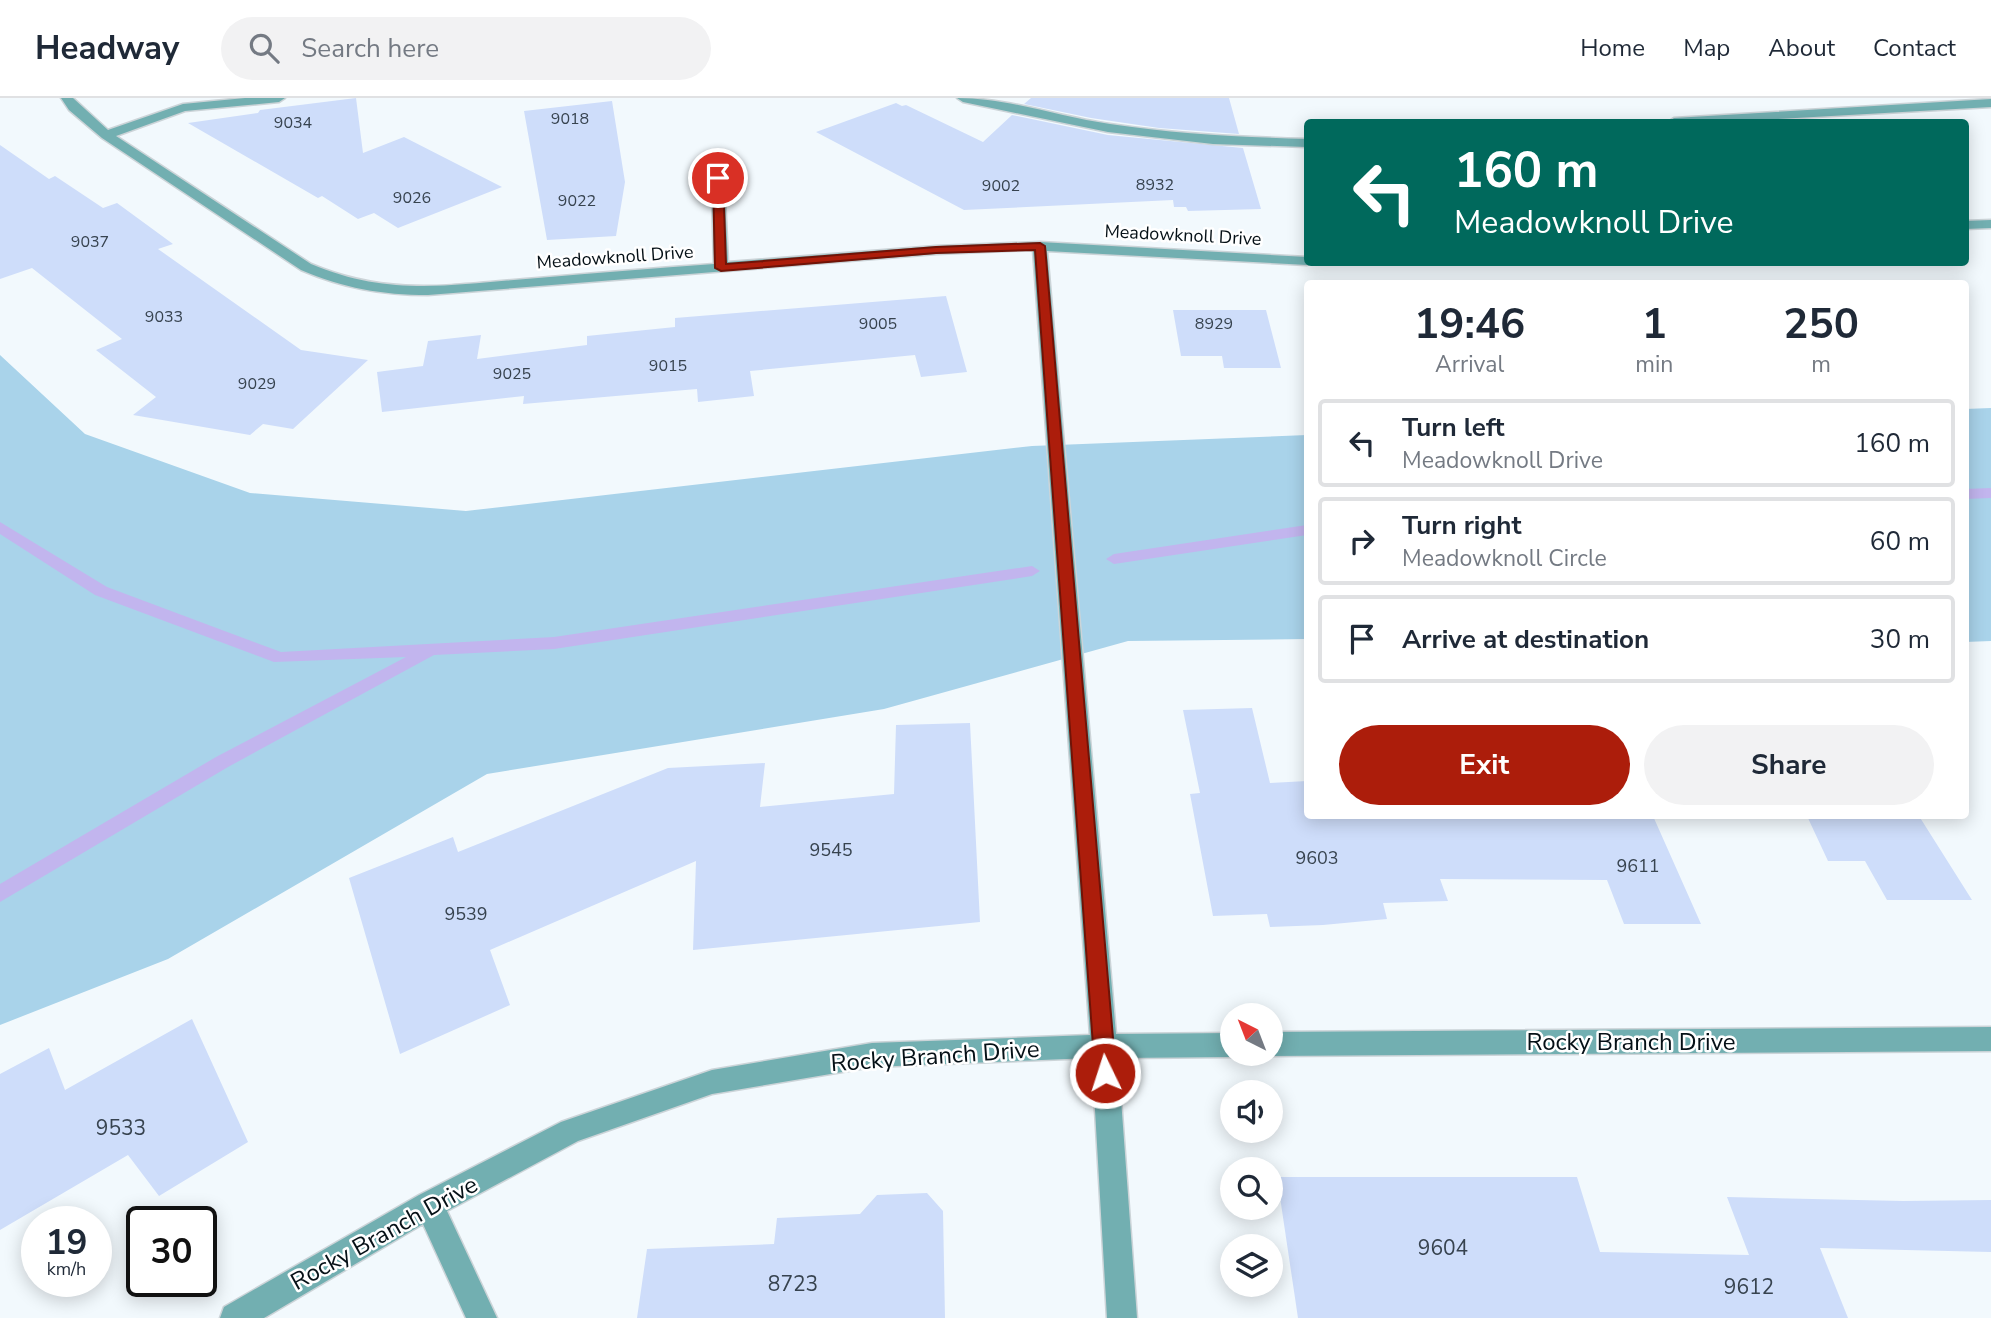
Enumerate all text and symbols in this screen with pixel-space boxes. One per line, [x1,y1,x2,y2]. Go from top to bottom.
search box [221,17,711,80]
text: Headway [35,26,179,71]
icon: search [245,29,283,67]
text: Search here [301,31,439,66]
text: Home [1580,32,1645,64]
text: Map [1683,32,1730,64]
text: About [1768,32,1835,64]
text: Contact [1873,32,1956,64]
house number: 9018 [551,108,589,130]
house number: 9034 [274,112,313,134]
text: 160 m [1454,137,1598,204]
icon: left [1339,147,1430,238]
pin [688,148,748,208]
icon: arrive [699,159,737,197]
house number: 8932 [1136,174,1174,196]
house number: 9002 [982,175,1020,197]
house number: 9026 [393,187,431,209]
house number: 9022 [558,190,596,212]
text: Meadowknoll Drive [1454,201,1734,244]
street label: Meadowknoll Drive [1104,219,1262,251]
house number: 9037 [71,231,109,253]
street label: Meadowknoll Drive [536,240,694,274]
text: 19:46 [1414,296,1525,353]
text: 1 [1642,296,1667,353]
text: 250 [1783,296,1859,353]
house number: 9033 [145,306,183,328]
house number: 9005 [859,313,897,335]
house number: 8929 [1195,313,1233,335]
text: Arrival [1435,349,1504,380]
text: min [1635,349,1673,380]
text: m [1811,349,1831,380]
house number: 9015 [649,355,687,377]
house number: 9025 [493,363,531,385]
house number: 9029 [238,373,276,395]
text: Turn left [1402,410,1505,445]
icon: left [1343,424,1381,462]
text: 160 m [1854,426,1930,461]
text: Meadowknoll Drive [1402,445,1603,476]
text: Turn right [1402,508,1521,543]
icon: right [1343,522,1381,560]
text: 60 m [1870,524,1930,559]
text: Meadowknoll Circle [1402,543,1607,574]
icon: arrive [1343,620,1381,658]
text: Arrive at destination [1402,622,1649,657]
text: 30 m [1870,622,1930,657]
button: Exit [1339,725,1630,805]
button: Share [1644,725,1934,805]
house number: 9545 [809,838,853,862]
house number: 9603 [1295,846,1339,870]
house number: 9611 [1616,854,1660,878]
house number: 9539 [444,902,488,926]
north arrow [1220,1003,1283,1066]
map controls [1220,1003,1283,1297]
street label: Rocky Branch Drive [1526,1026,1736,1058]
street label: Rocky Branch Drive [830,1033,1040,1079]
position arrow [1068,1036,1142,1110]
button: sound [1220,1080,1283,1143]
house number: 9533 [96,1114,146,1142]
button: search [1220,1157,1283,1220]
street label: Rocky Branch Drive [285,1168,483,1298]
speed limit sign: 30 [126,1206,217,1297]
text: 19 [45,1219,88,1266]
button: layers [1220,1234,1283,1297]
house number: 9604 [1418,1234,1468,1262]
text: km/h [47,1257,86,1281]
house number: 8723 [768,1270,818,1298]
house number: 9612 [1724,1273,1774,1301]

